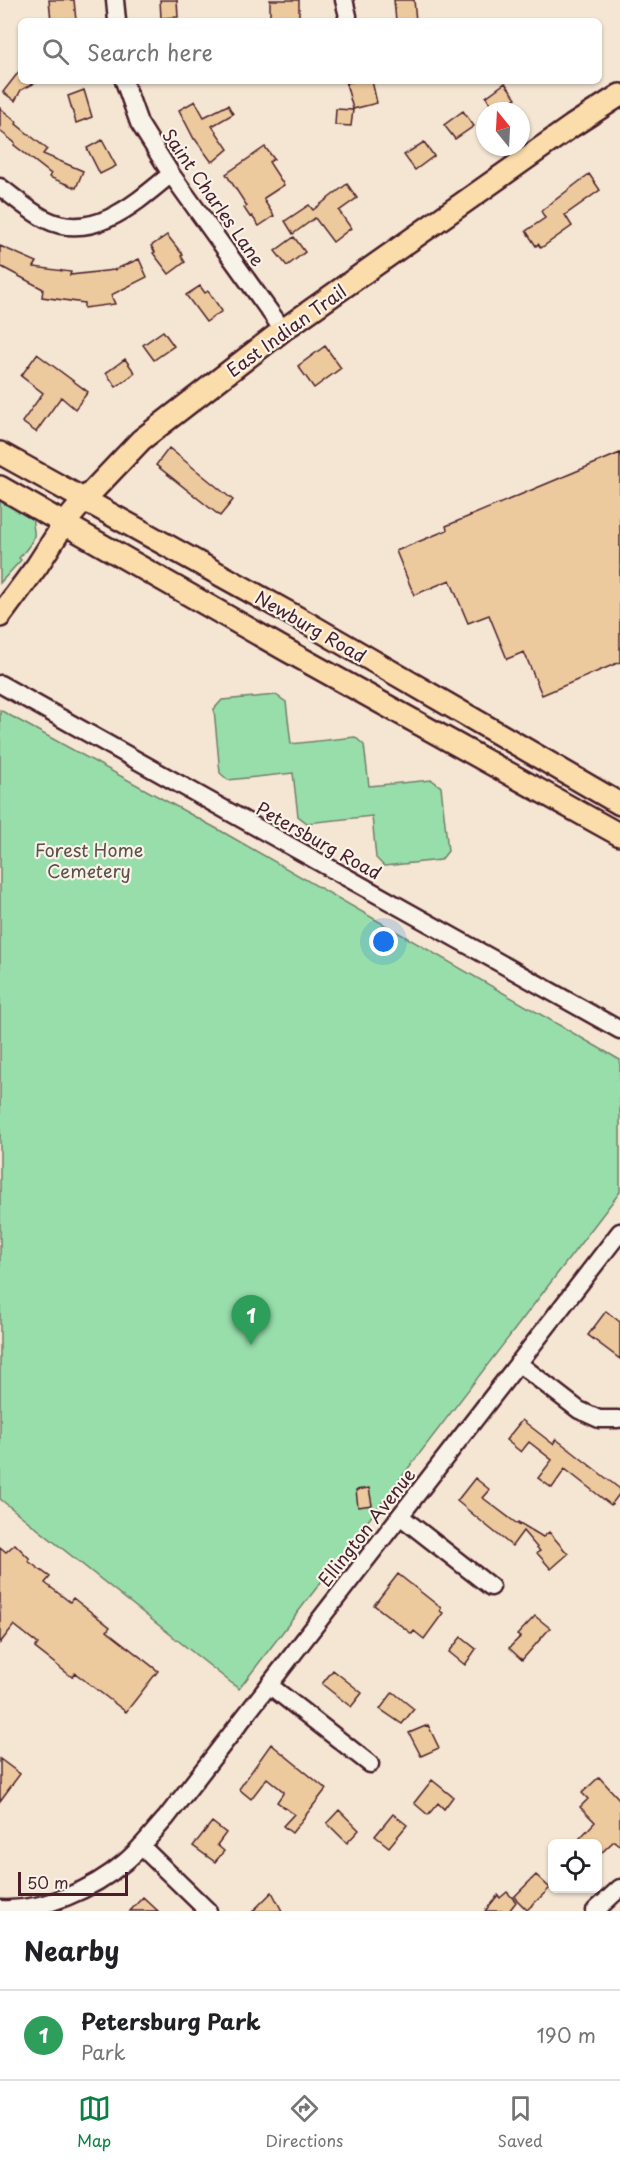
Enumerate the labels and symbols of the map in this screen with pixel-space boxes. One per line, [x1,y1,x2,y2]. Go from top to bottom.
north arrow [476,102,530,156]
street label: Saint Charles Lane [156,123,272,271]
street label: East Indian Trail [220,277,352,383]
street label: Newburg Road [250,583,372,669]
street label: Petersburg Road [251,794,387,886]
park label: Forest Home Cemetery [35,836,143,884]
your location [369,927,398,956]
pin: 1 [232,1296,270,1345]
street label: Ellington Avenue [311,1462,421,1592]
scale bar [18,1869,128,1896]

